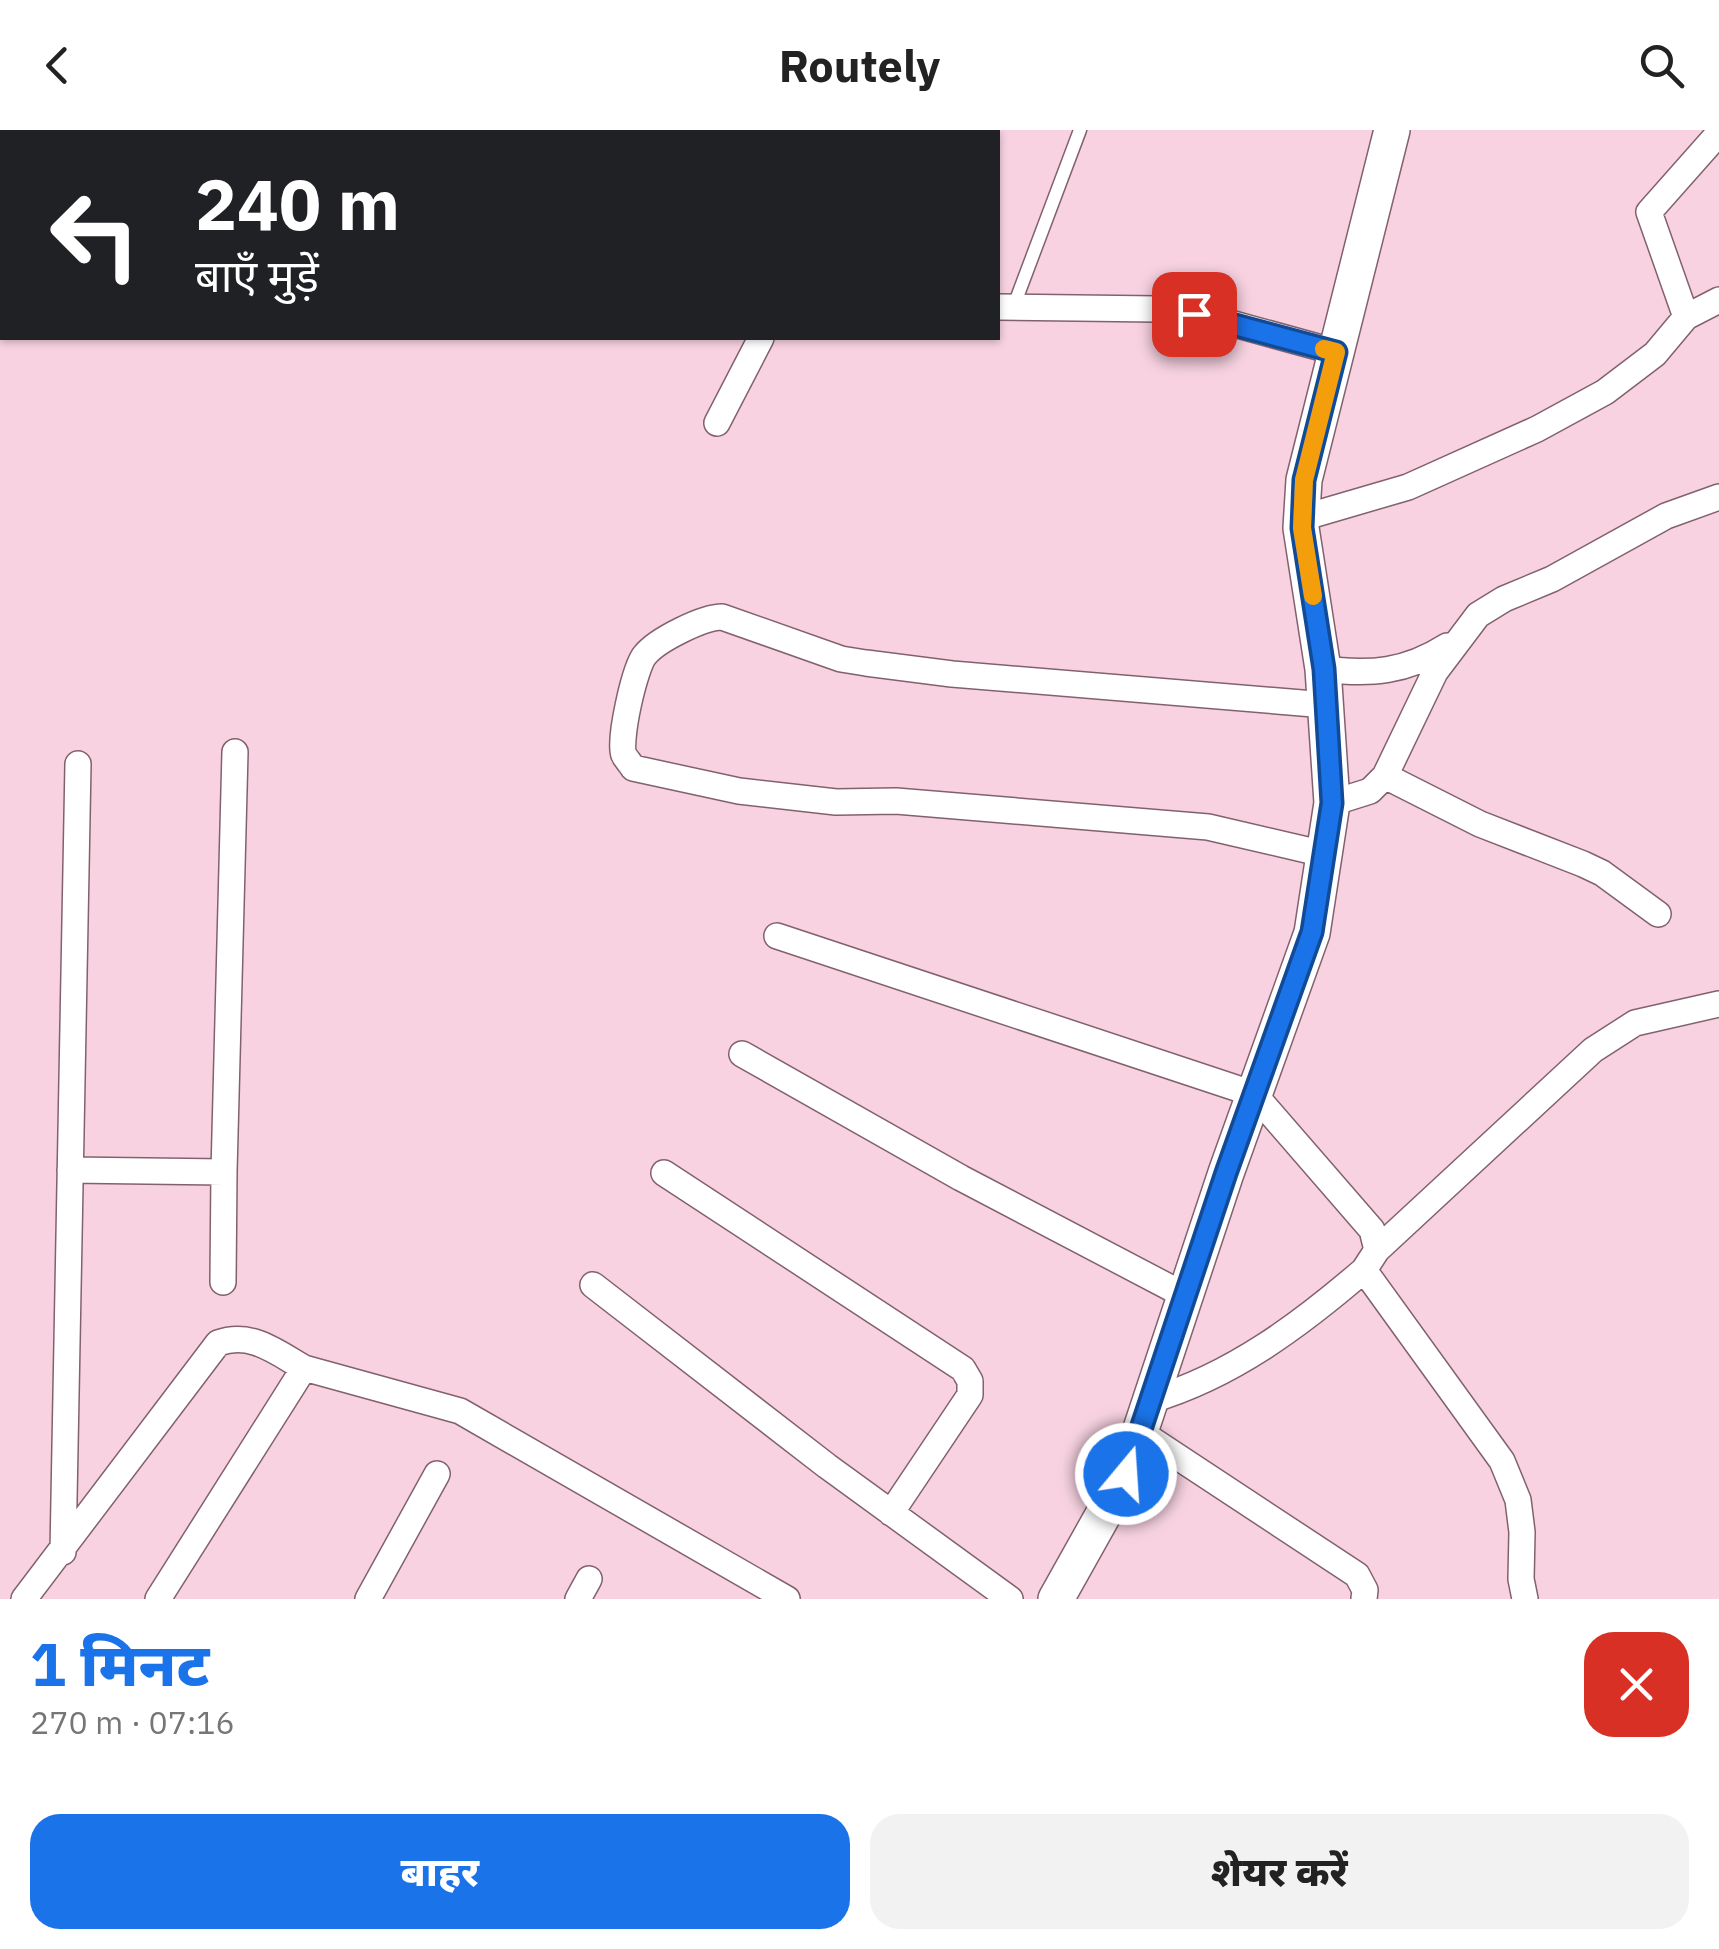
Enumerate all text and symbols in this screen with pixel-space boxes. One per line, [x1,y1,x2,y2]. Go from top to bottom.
text: Routely [779,36,940,94]
icon: back [30,38,85,93]
icon: search [1634,38,1689,93]
text: 240 m [195,158,400,249]
icon: left [30,170,160,300]
text: बाएँ मुड़ें [195,246,319,304]
pin [1152,272,1237,357]
icon: arrive [1167,287,1222,342]
position arrow [1074,1422,1178,1526]
text: 1 मिनट [30,1624,209,1703]
button: close [1584,1632,1689,1737]
text: 270 m · 07:16 [30,1701,235,1743]
button: बाहर [30,1814,850,1929]
button: शेयर करें [870,1814,1689,1929]

